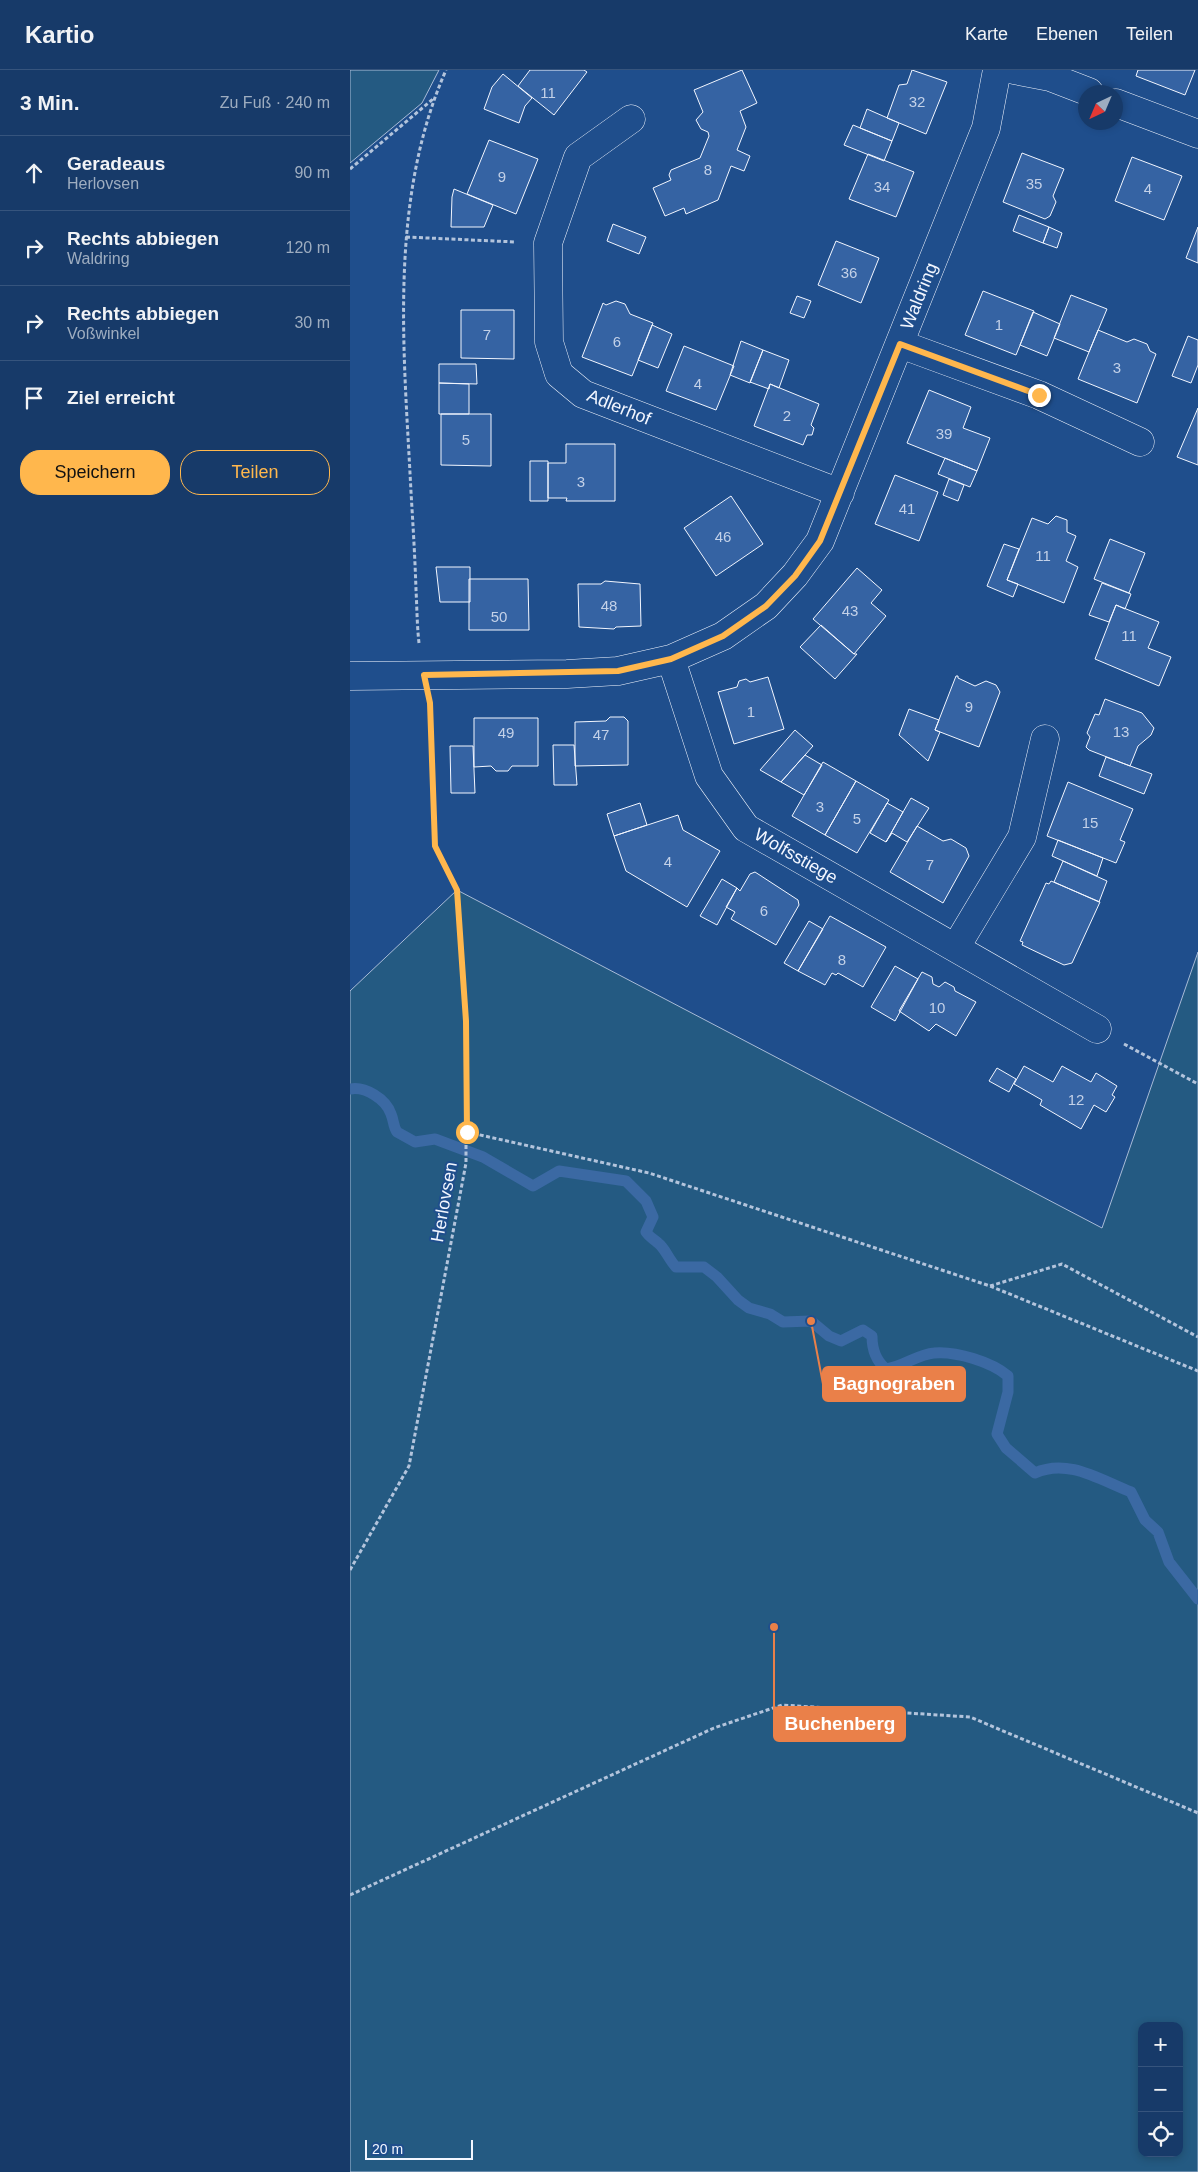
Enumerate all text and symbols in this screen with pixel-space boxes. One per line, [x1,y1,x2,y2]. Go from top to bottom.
text: Kartio [25,21,94,48]
text: Karte [965,24,1008,44]
text: Ebenen [1036,24,1098,44]
text: Teilen [1126,24,1173,44]
house number: 11 [540,84,556,101]
north arrow [1078,85,1123,130]
text: 3 Min. [20,91,80,114]
house number: 32 [909,93,925,110]
text: Zu Fuß · 240 m [220,94,330,111]
text: Geradeaus [67,153,165,174]
icon: ahead [20,159,48,187]
house number: 8 [704,161,712,178]
text: 90 m [294,164,330,181]
house number: 9 [498,168,506,185]
text: Herlovsen [67,175,139,192]
house number: 35 [1026,175,1042,192]
house number: 34 [874,178,890,195]
house number: 4 [1144,180,1152,197]
text: Rechts abbiegen [67,228,219,249]
icon: right [20,234,48,262]
text: 120 m [286,239,330,256]
text: Waldring [67,250,130,267]
street label: Waldring [897,260,941,332]
house number: 36 [841,264,857,281]
text: Rechts abbiegen [67,303,219,324]
icon: right [20,309,48,337]
text: 30 m [294,314,330,331]
house number: 1 [995,316,1003,333]
text: Voßwinkel [67,325,140,342]
house number: 7 [483,326,491,343]
house number: 6 [613,333,621,350]
house number: 3 [1113,359,1121,376]
house number: 4 [694,375,702,392]
icon: arrive [20,384,48,412]
route end [1028,384,1051,407]
street label: Adlerhof [584,385,655,429]
text: Ziel erreicht [67,387,175,408]
house number: 2 [783,407,791,424]
house number: 39 [936,425,952,442]
house number: 5 [462,431,470,448]
button: Speichern [20,450,170,495]
button: Teilen [180,450,330,495]
house number: 3 [577,473,585,490]
house number: 41 [899,500,915,517]
house number: 46 [715,528,731,545]
house number: 11 [1035,547,1051,564]
house number: 48 [601,597,617,614]
house number: 43 [842,602,858,619]
house number: 50 [491,608,507,625]
house number: 11 [1121,627,1137,644]
house number: 9 [965,698,973,715]
house number: 1 [747,703,755,720]
house number: 13 [1113,723,1129,740]
house number: 49 [498,724,514,741]
house number: 47 [593,726,609,743]
house number: 3 [816,798,824,815]
house number: 5 [853,810,861,827]
house number: 15 [1082,814,1098,831]
street label: Wolfsstiege [751,824,841,888]
house number: 4 [664,853,672,870]
house number: 7 [926,856,934,873]
house number: 6 [760,902,768,919]
house number: 8 [838,951,846,968]
house number: 10 [929,999,945,1016]
house number: 12 [1068,1091,1084,1108]
route start [456,1121,479,1144]
street label: Herlovsen [427,1160,461,1244]
callout: Bagnograben [823,1367,965,1401]
text: Bagnograben [833,1373,955,1394]
callout: Buchenberg [774,1707,905,1741]
text: Buchenberg [785,1713,895,1734]
map controls [1138,2022,1183,2157]
button: + [1138,2022,1183,2067]
button: − [1138,2067,1183,2112]
button: locate [1138,2112,1183,2157]
scale bar [365,2137,472,2160]
text: 20 m [372,2141,403,2157]

